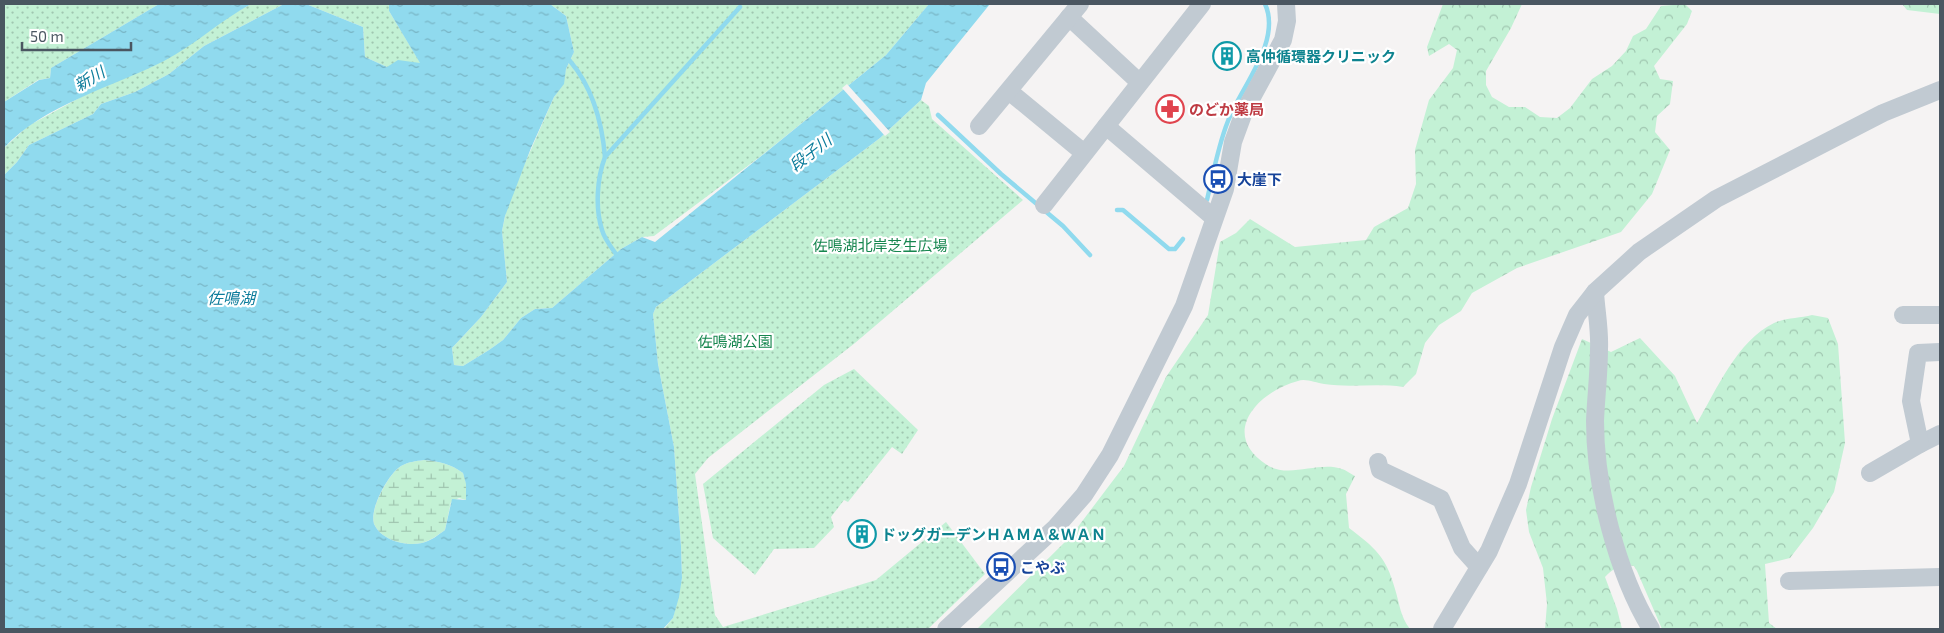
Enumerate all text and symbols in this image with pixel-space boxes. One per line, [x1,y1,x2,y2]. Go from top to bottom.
scale bar [22,20,131,52]
text: 50 m [30,27,64,45]
building icon: 高仲循環器クリニック [1212,41,1242,71]
place label: 高仲循環器クリニック [1246,47,1396,65]
water label: 新川 [70,61,109,94]
pharmacy icon: のどか薬局 [1155,94,1185,124]
place label: のどか薬局 [1189,100,1264,118]
water label: 段子川 [785,129,836,174]
bus stop icon: 大崖下 [1203,164,1233,194]
place label: 大崖下 [1237,170,1282,188]
park label: 佐鳴湖北岸芝生広場 [812,236,948,254]
water label: 佐鳴湖 [207,288,258,307]
park label: 佐鳴湖公園 [697,332,773,350]
building icon: ドッグガーデンＨＡＭＡ＆ＷＡＮ [847,519,877,549]
place label: ドッグガーデンＨＡＭＡ＆ＷＡＮ [881,525,1106,543]
bus stop icon: こやぶ [986,552,1016,582]
place label: こやぶ [1020,558,1065,576]

